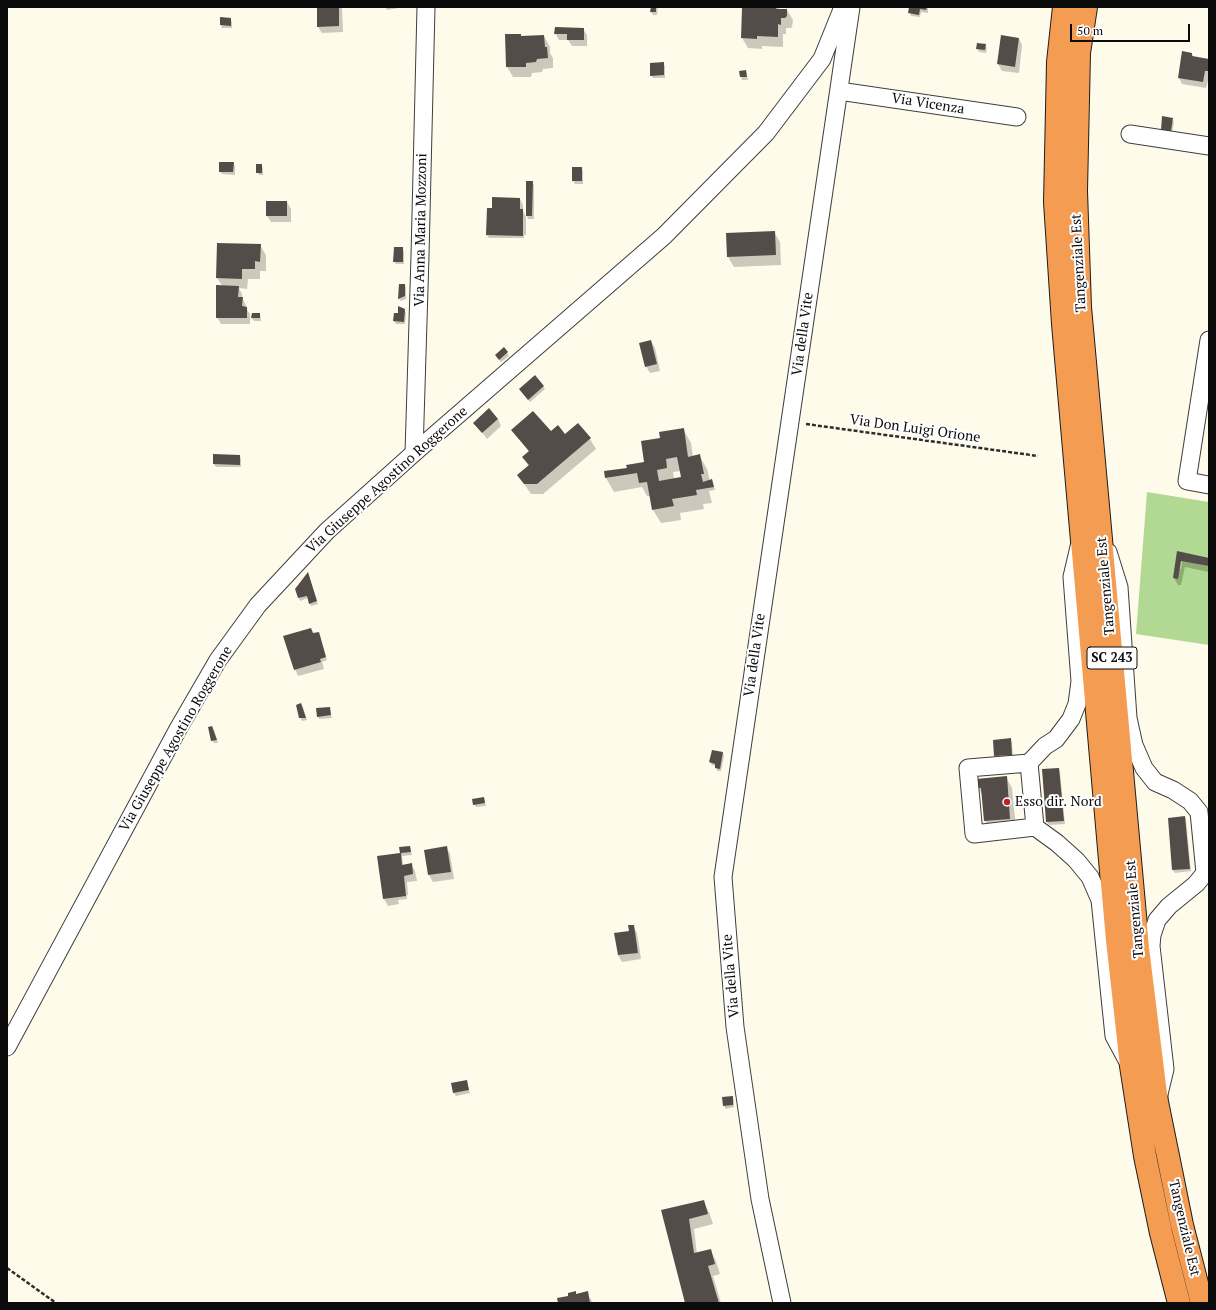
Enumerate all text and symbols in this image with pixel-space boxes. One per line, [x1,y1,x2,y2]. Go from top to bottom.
scale bar [1072,16,1192,42]
text: 50 m [1077,23,1103,38]
street label: Via Vicenza [890,90,966,118]
street label: Via Anna Maria Mozzoni [411,153,431,307]
street label: Tangenziale Est [1068,213,1090,313]
street label: Via della Vite [789,291,817,377]
street label: Via Giuseppe Agostino Roggerone [303,403,471,557]
street label: Via Don Luigi Orione [849,412,981,446]
street label: Tangenziale Est [1093,536,1119,636]
street label: Via della Vite [741,612,769,698]
street label: Via Giuseppe Agostino Roggerone [116,643,236,835]
road number: SC 243 [1087,647,1137,669]
place label: Esso dir. Nord [1015,794,1102,810]
marker: Esso dir. Nord [1002,797,1012,807]
street label: Tangenziale Est [1122,859,1148,959]
street label: Via della Vite [719,933,743,1019]
street label: Tangenziale Est [1165,1178,1203,1278]

